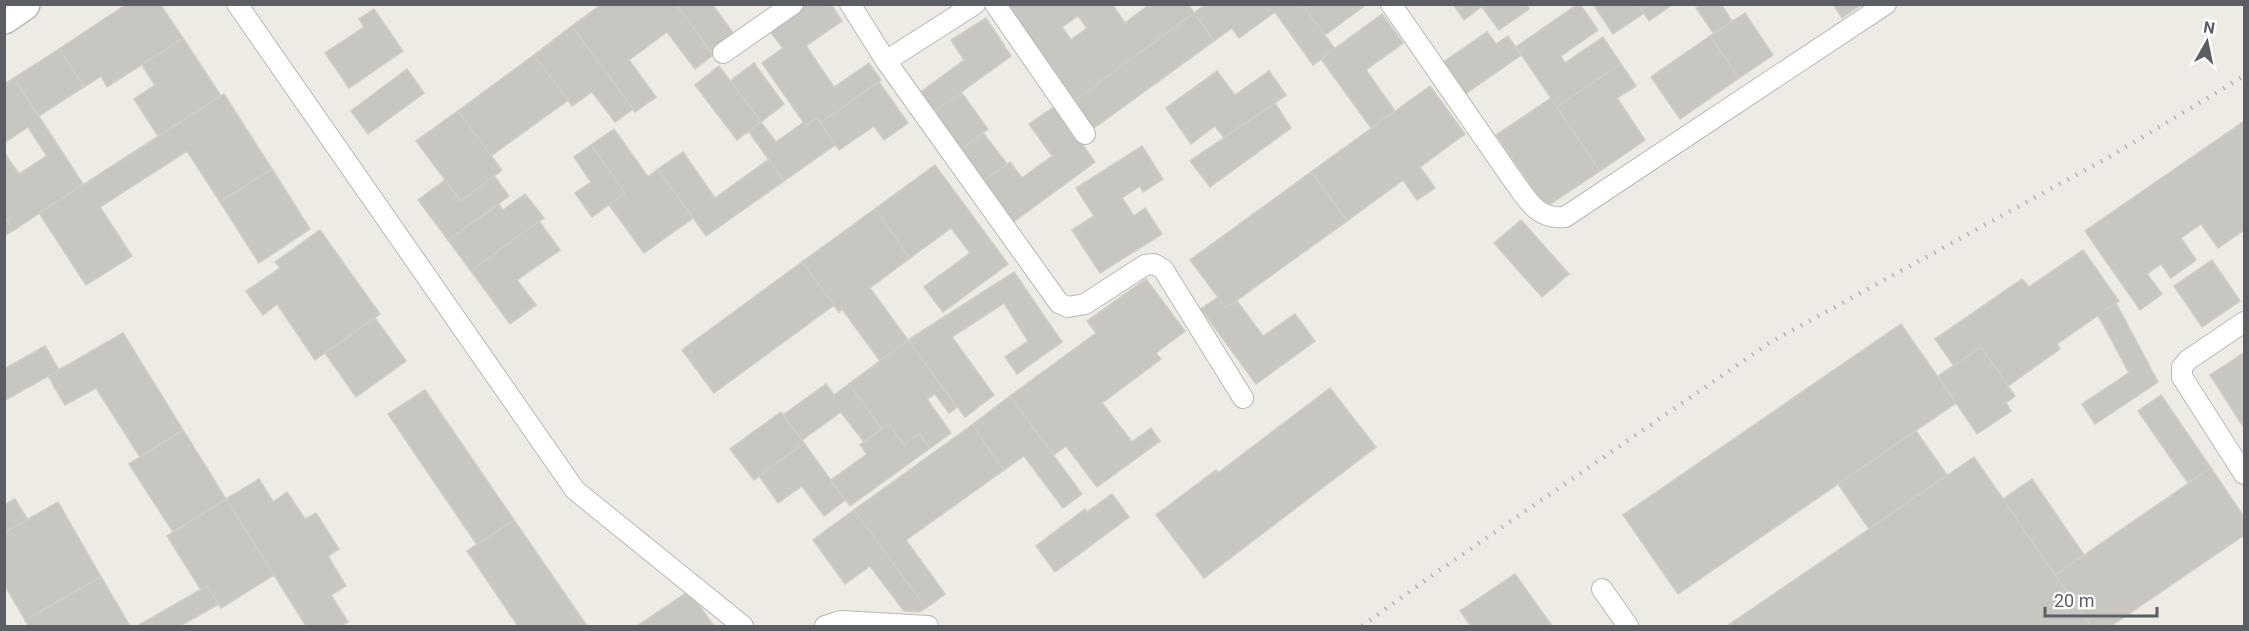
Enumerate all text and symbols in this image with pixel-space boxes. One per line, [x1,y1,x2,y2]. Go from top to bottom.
north arrow [2177,12,2237,72]
text: N [2202,17,2216,38]
scale bar [2045,580,2158,618]
text: 20 m [2054,590,2094,611]

